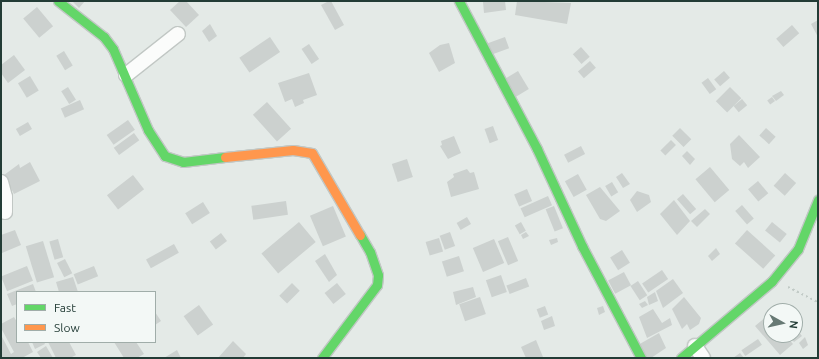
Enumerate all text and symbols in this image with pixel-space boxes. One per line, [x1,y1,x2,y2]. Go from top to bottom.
legend [16,291,156,343]
text: Fast [54,301,76,314]
north arrow [763,303,803,343]
text: N [787,320,800,329]
text: Slow [54,321,80,334]

